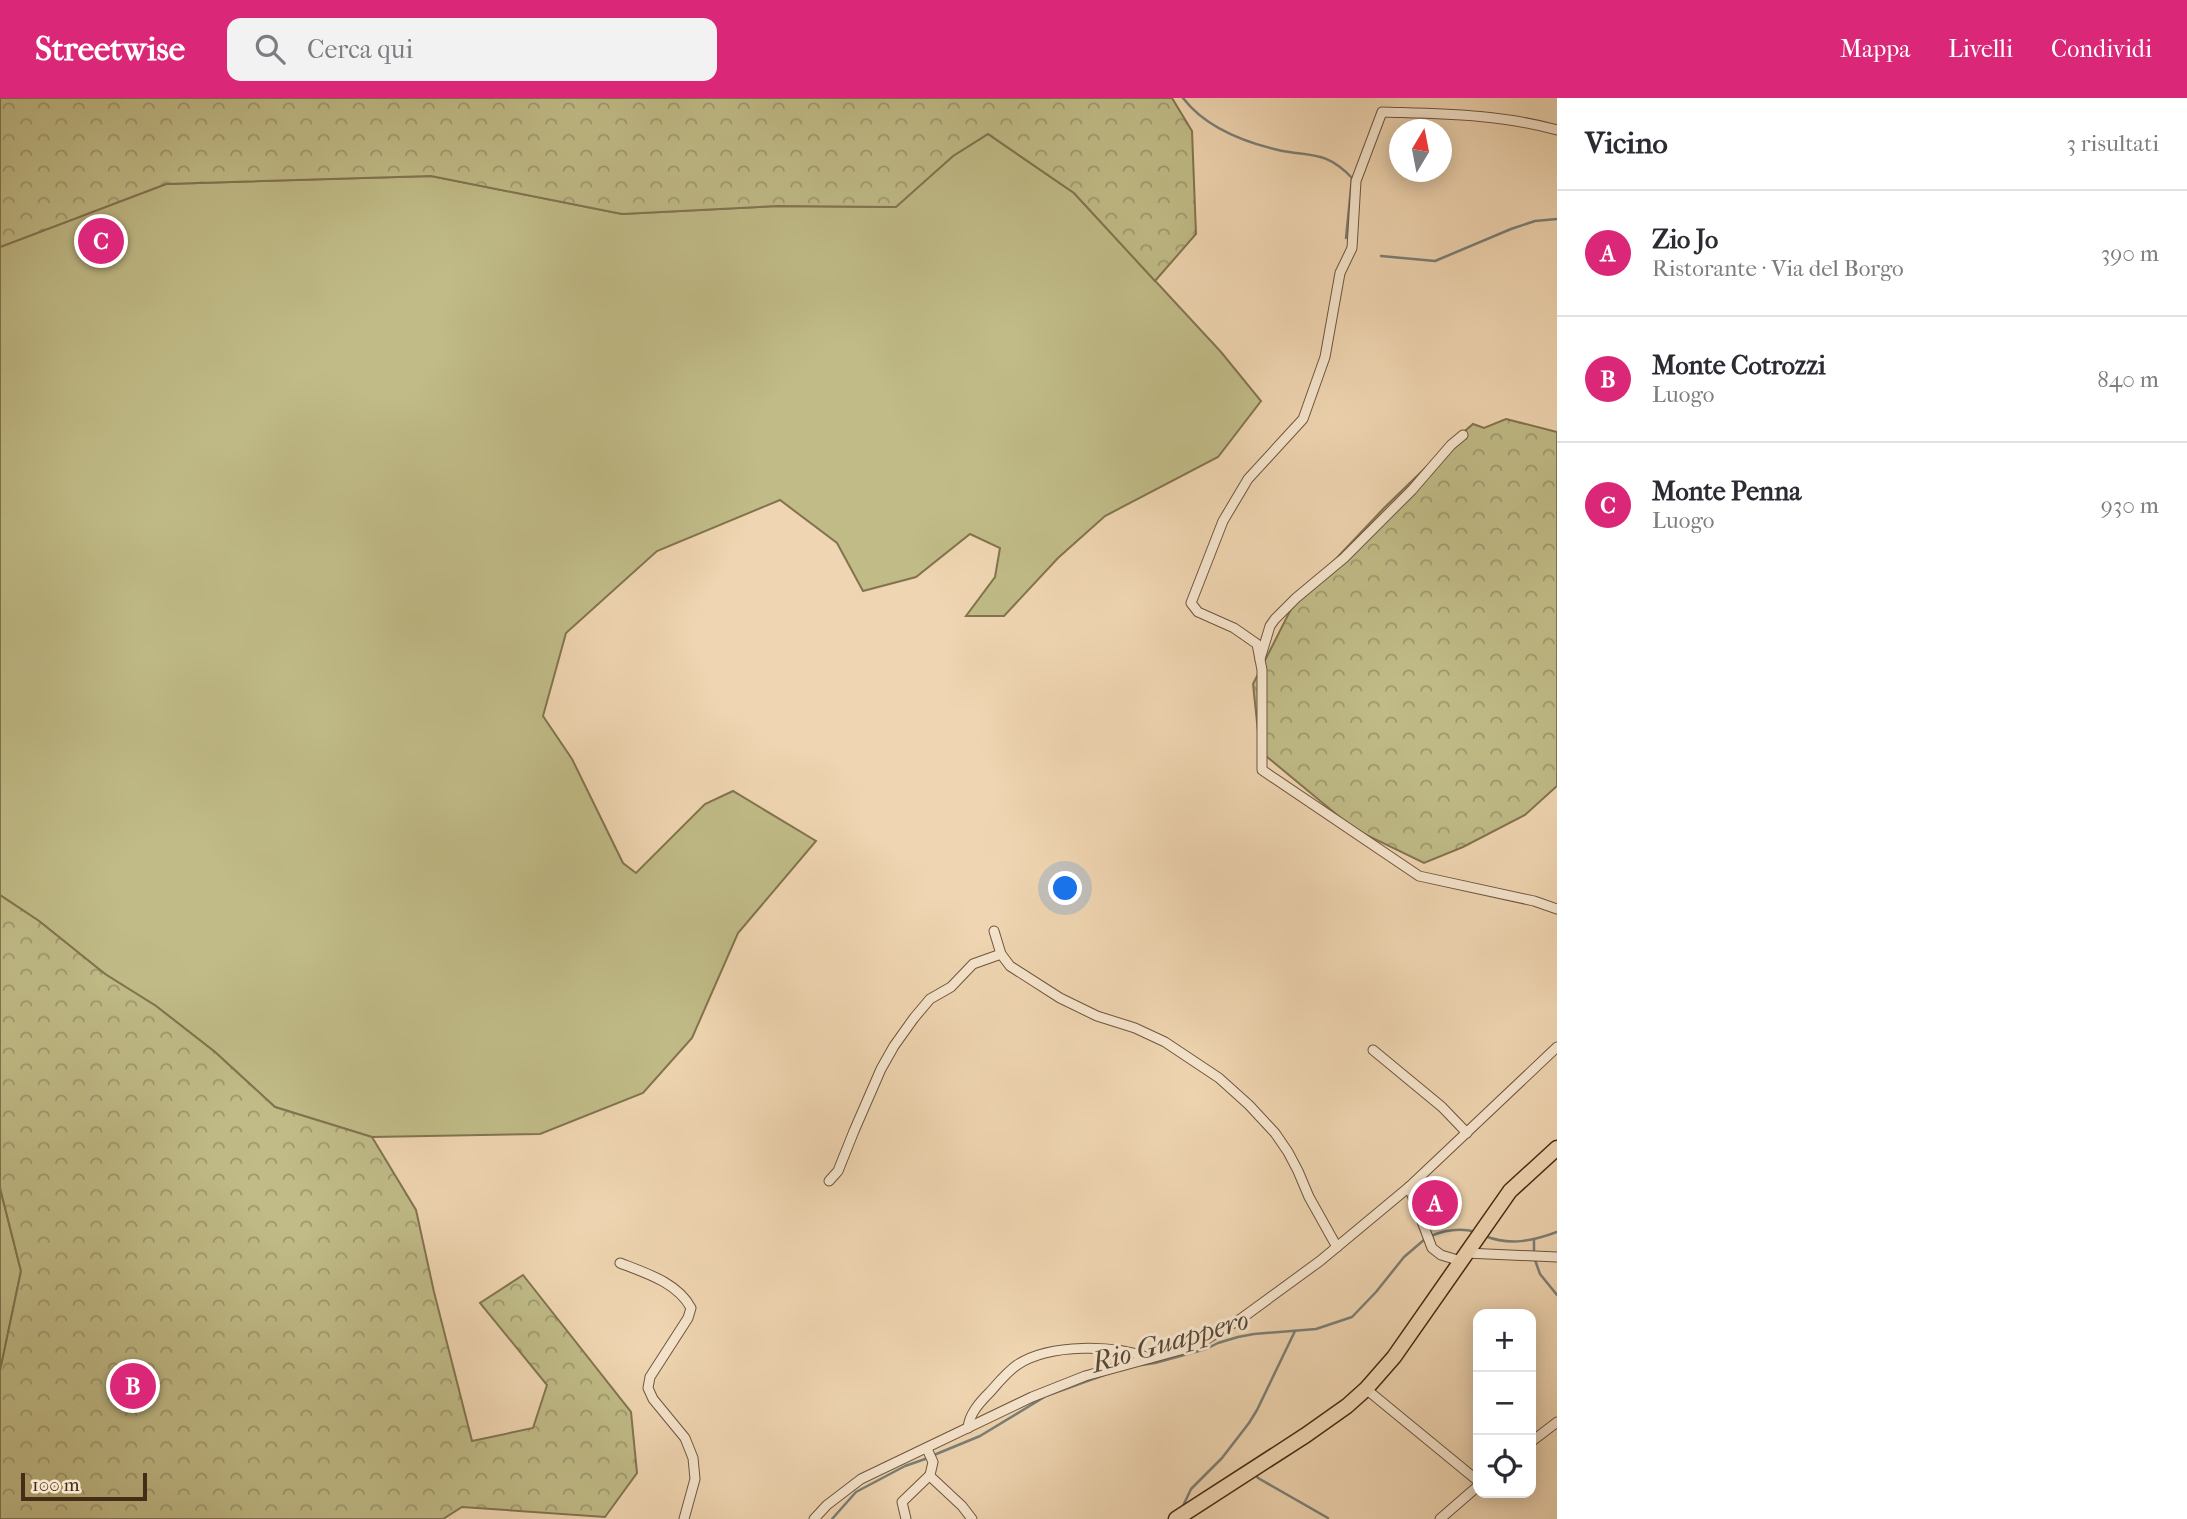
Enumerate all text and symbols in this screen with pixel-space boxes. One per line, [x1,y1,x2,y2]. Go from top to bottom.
search box [227,18,717,81]
text: Streetwise [35,30,185,69]
icon: search [251,30,289,68]
text: Cerca qui [307,34,413,65]
text: Mappa [1840,35,1910,63]
text: Livelli [1948,35,2013,63]
text: Condividi [2051,35,2152,63]
north arrow [1389,119,1452,182]
text: Vicino [1585,126,1668,161]
text: 3 risultati [2066,130,2159,157]
pin: C [78,215,124,267]
text: Zio Jo [1652,224,1718,255]
text: A [1601,240,1615,267]
text: 390 m [2101,240,2159,267]
text: Ristorante · Via del Borgo [1652,255,1904,282]
text: Monte Cotrozzi [1652,350,1826,381]
text: B [1601,366,1615,393]
text: 840 m [2097,366,2159,393]
text: Luogo [1652,381,1714,408]
text: Monte Penna [1652,476,1801,507]
text: C [1600,492,1616,519]
text: 930 m [2101,492,2159,519]
text: Luogo [1652,507,1714,534]
your location [1048,871,1082,905]
pin: A [1412,1177,1458,1229]
water label: Rio Guappero [1086,1303,1252,1380]
map controls [1473,1309,1536,1498]
button: + [1473,1309,1536,1372]
pin: B [110,1360,156,1412]
button: − [1473,1372,1536,1435]
button: locate [1473,1435,1536,1498]
scale bar [21,1470,147,1502]
text: 100 m [32,1474,80,1496]

